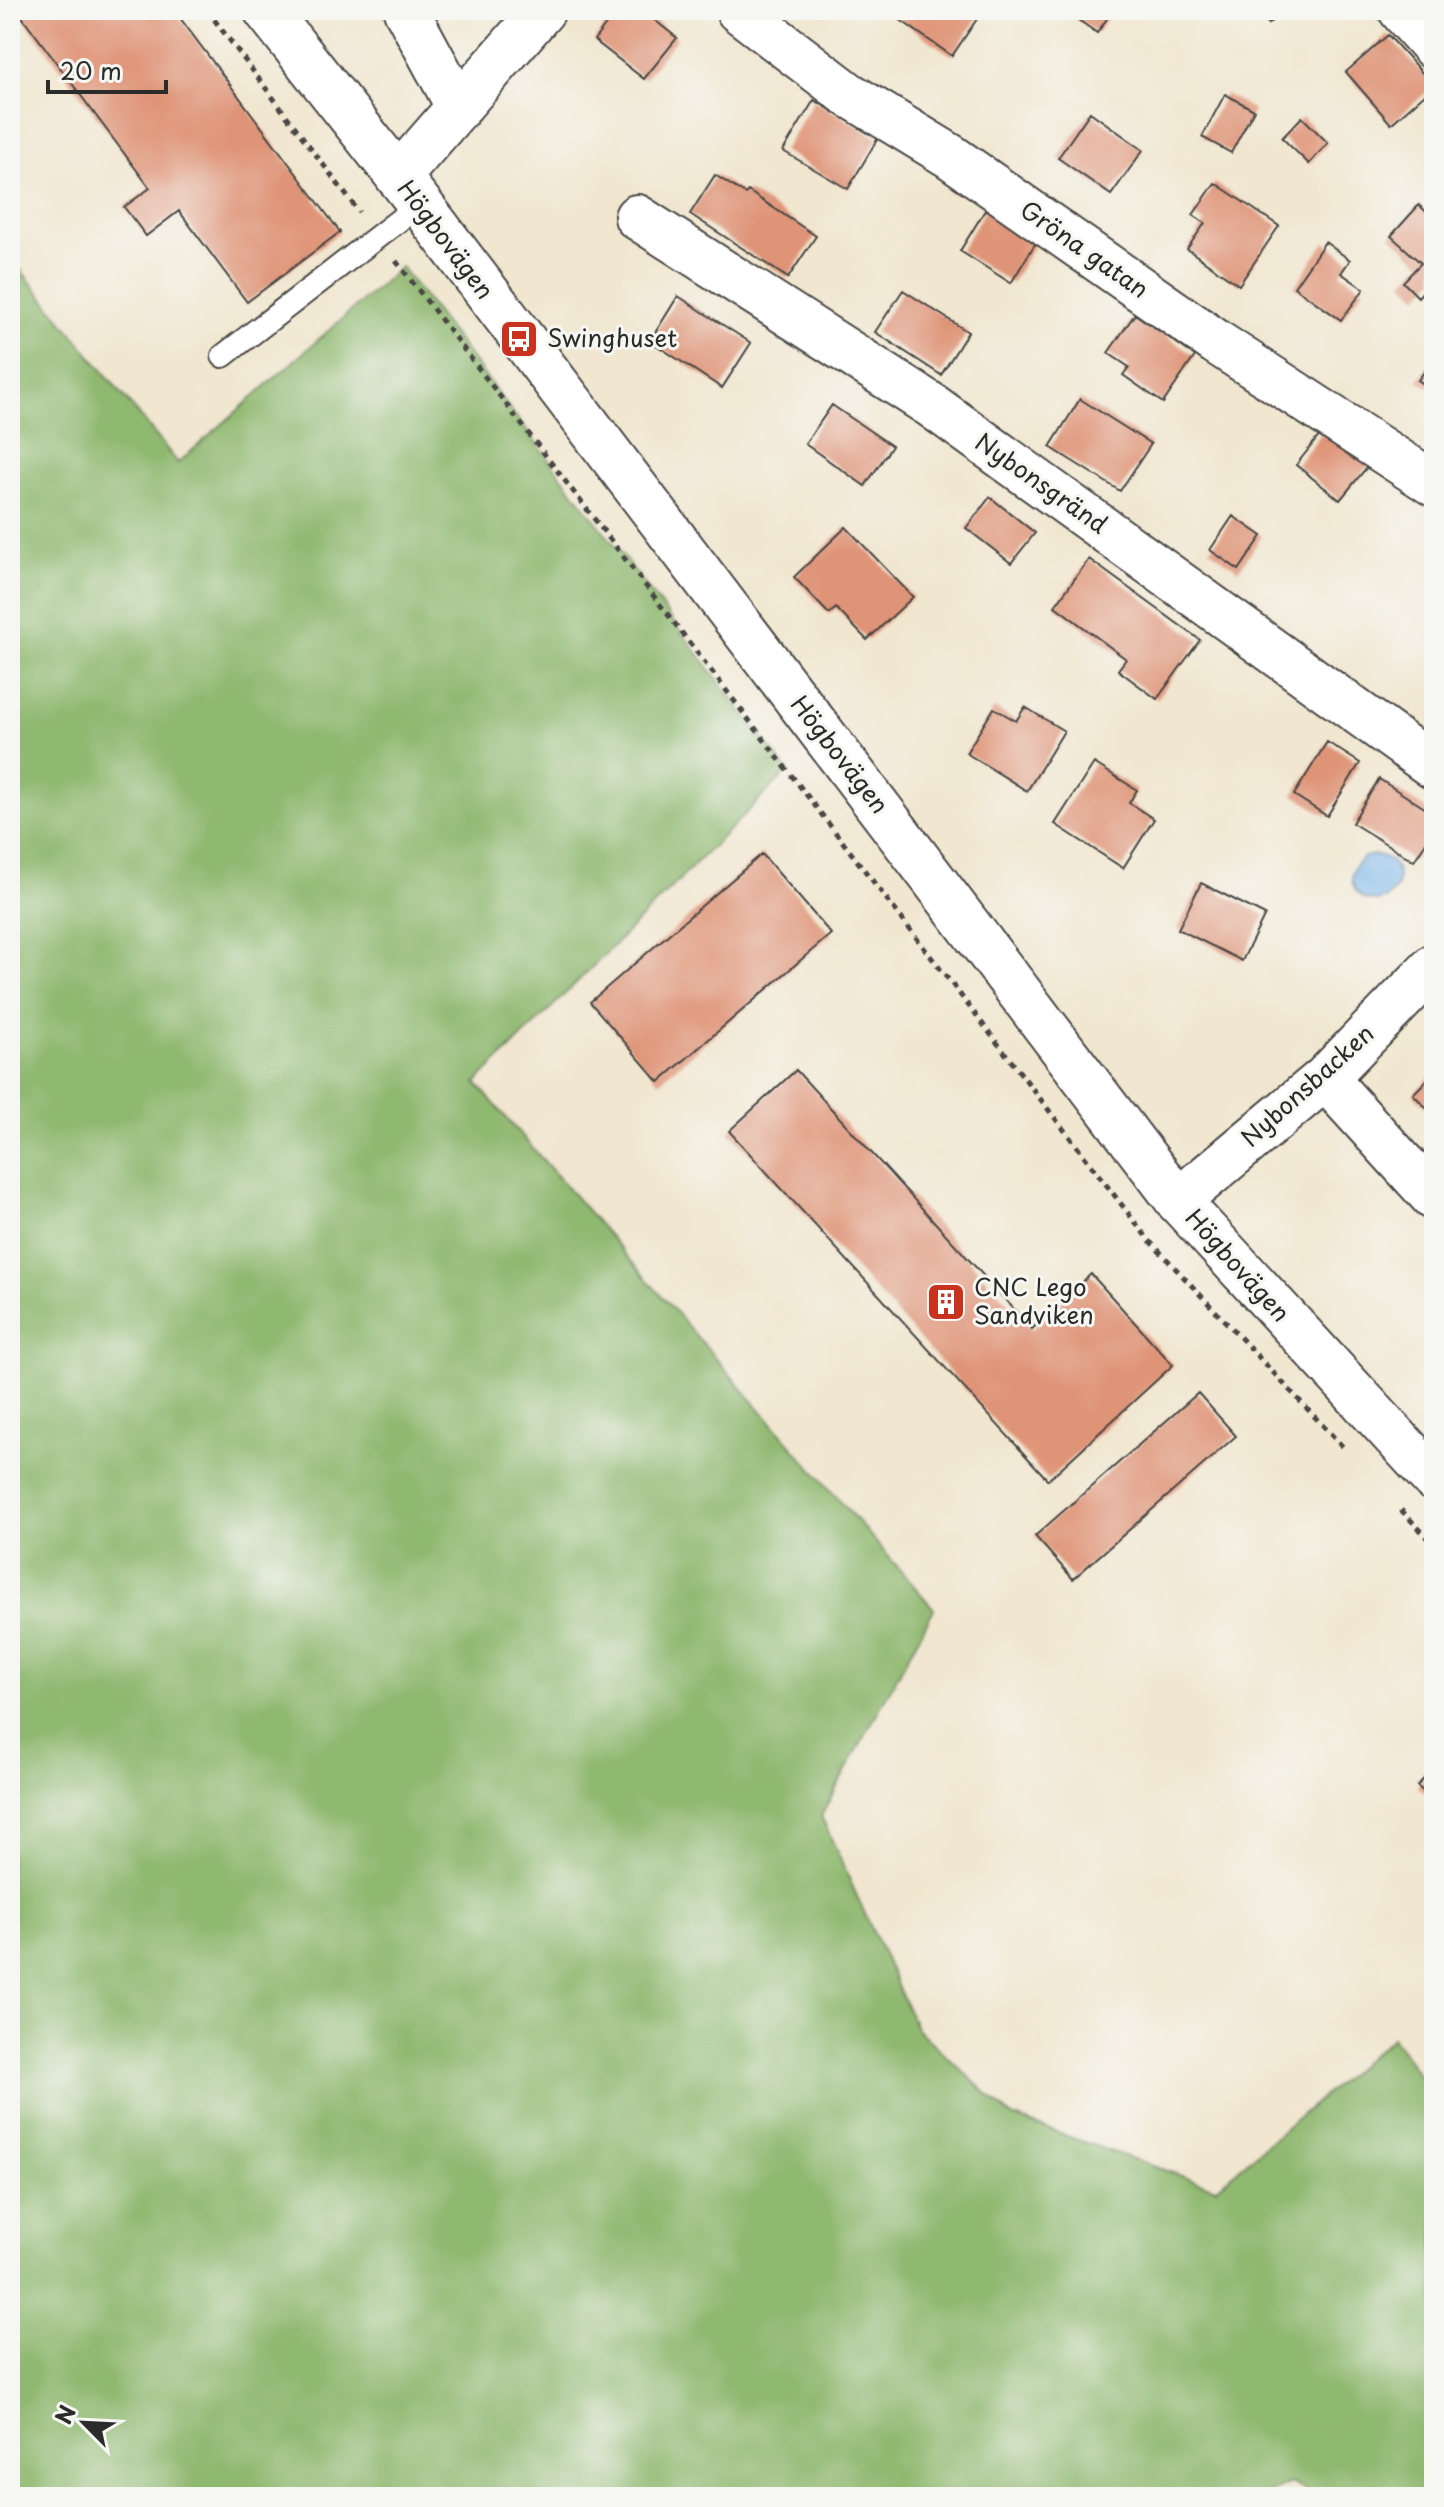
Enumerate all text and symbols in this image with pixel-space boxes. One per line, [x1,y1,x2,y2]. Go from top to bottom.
scale bar [48,44,166,94]
text: 20 m [60,52,122,88]
street label: Högbovägen [390,172,503,306]
street label: Gröna gatan [1014,191,1157,306]
bus stop icon: Swinghuset [498,318,540,360]
place label: Swinghuset [547,319,677,355]
street label: Nybonsgränd [969,423,1116,541]
street label: Högbovägen [783,687,898,821]
street label: Nybonsbacken [1232,1015,1381,1154]
street label: Högbovägen [1178,1200,1299,1329]
place label: CNC Lego Sandviken [974,1268,1094,1332]
building icon: CNC Lego Sandviken [925,1281,967,1323]
north arrow [44,2383,124,2463]
text: N [46,2400,83,2429]

